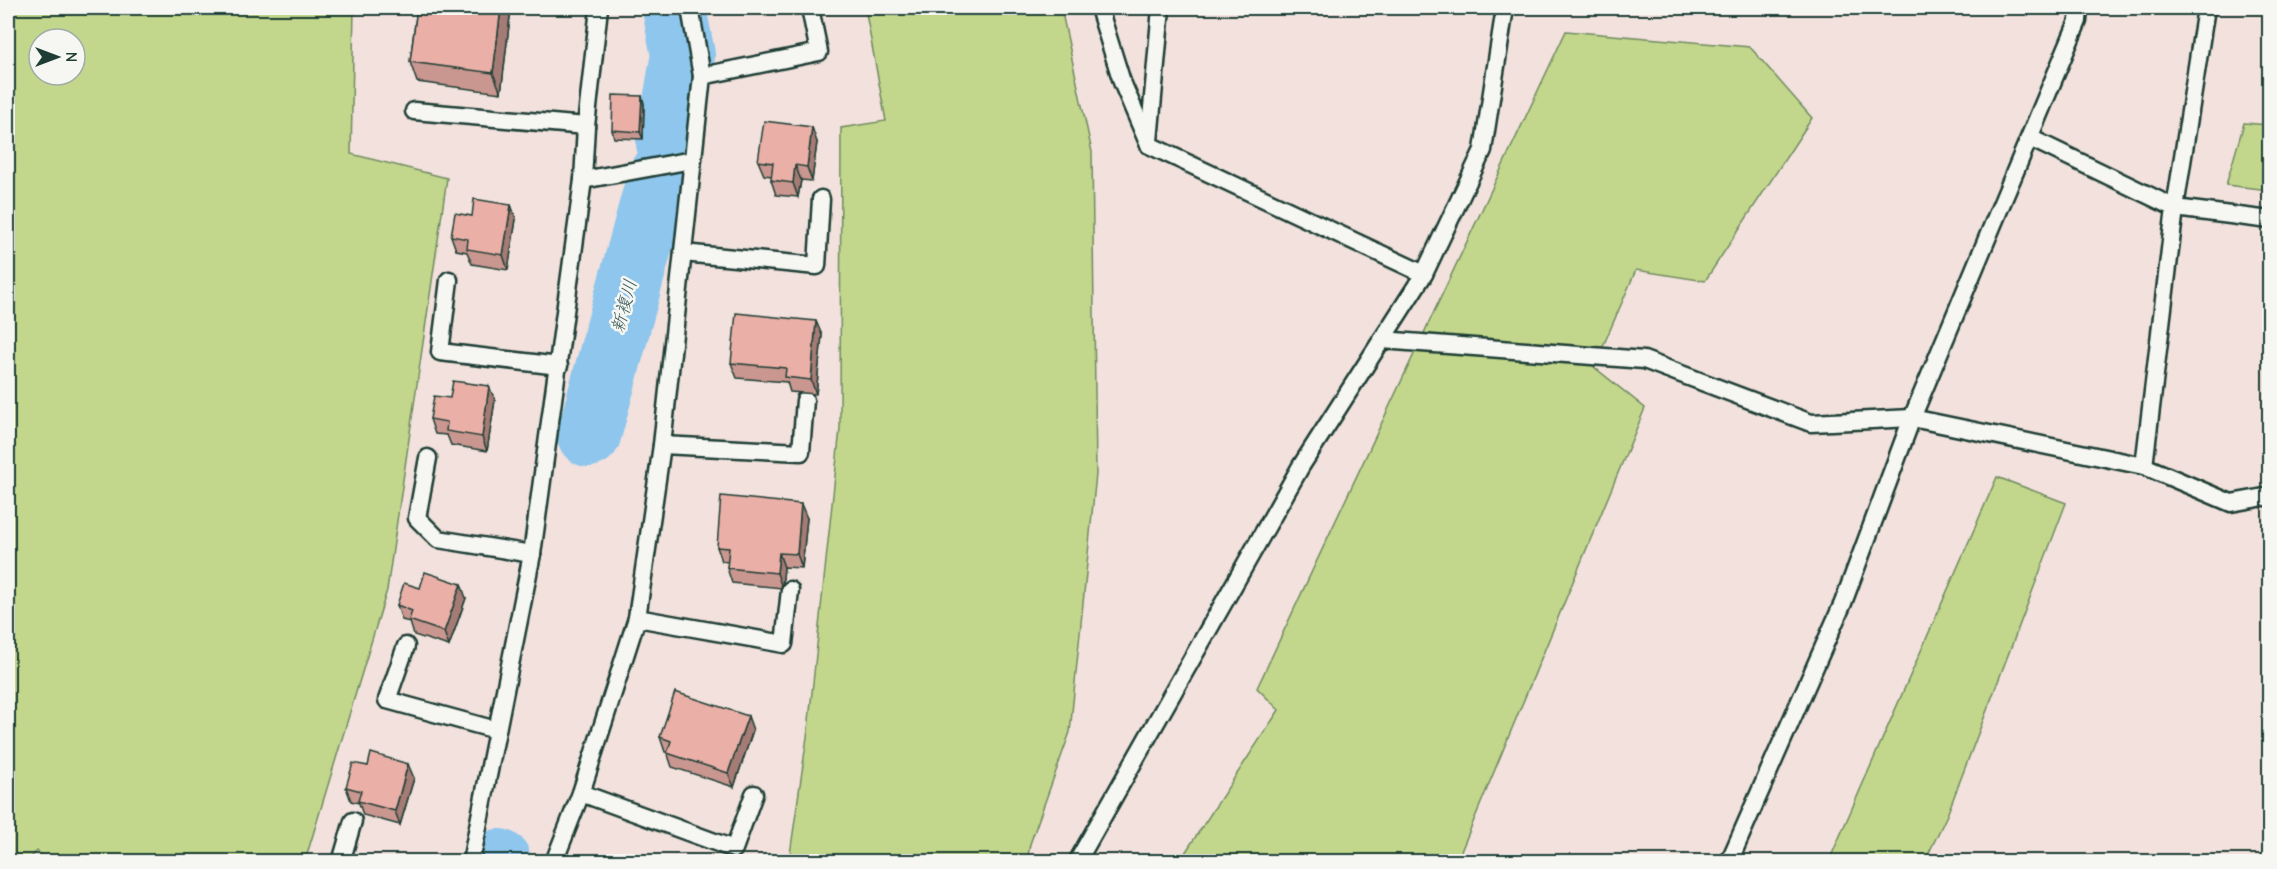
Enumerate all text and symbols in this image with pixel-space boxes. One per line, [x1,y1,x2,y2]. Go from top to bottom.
north arrow [27,27,87,87]
text: N [62,52,80,62]
water label: 新複川 [607,277,642,335]

